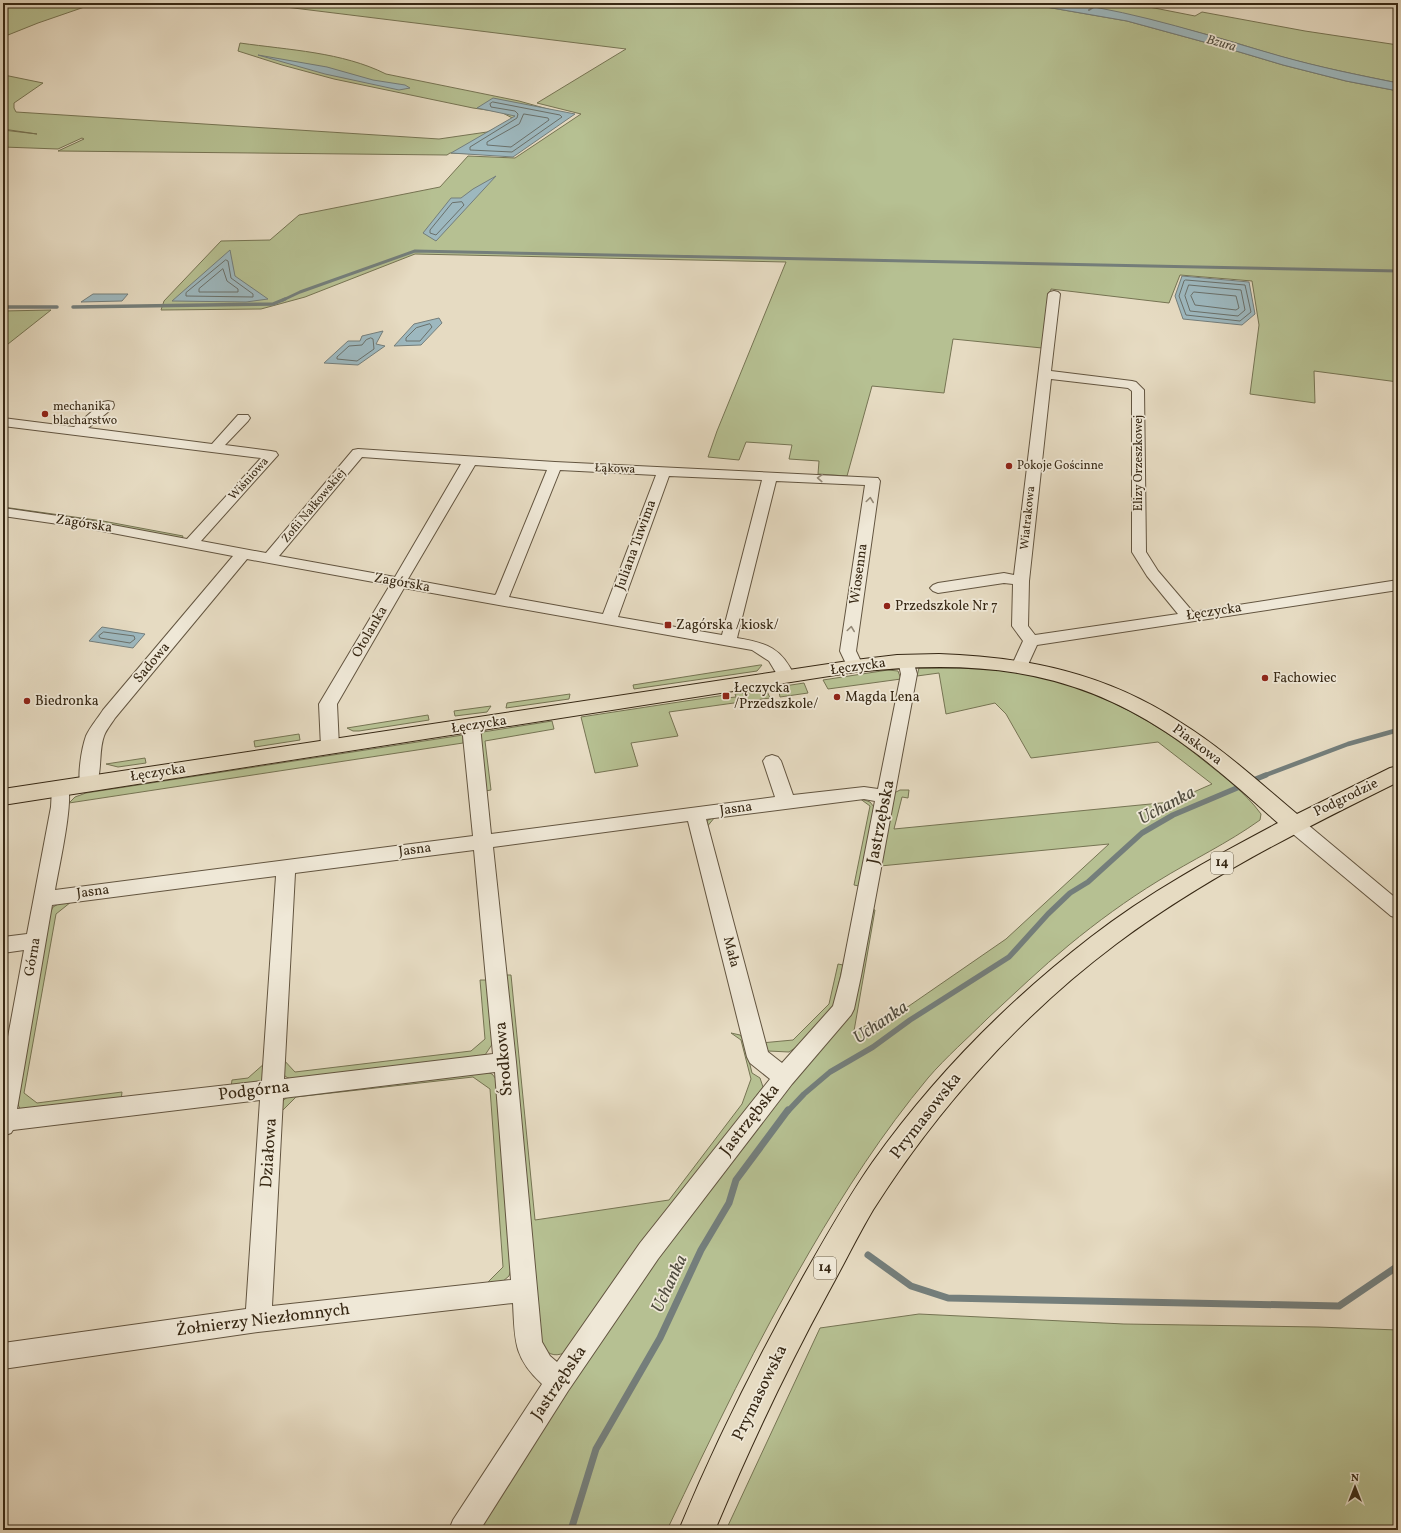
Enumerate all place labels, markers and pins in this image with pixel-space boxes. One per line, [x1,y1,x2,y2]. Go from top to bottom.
place label: mechanika blacharstwo [53,399,117,429]
marker: mechanika blacharstwo [40,409,50,419]
place label: Pokoje Gościnne [1017,458,1104,474]
marker: Pokoje Gościnne [1004,461,1014,471]
place label: Przedszkole Nr 7 [895,597,998,616]
marker: Przedszkole Nr 7 [882,601,892,611]
place label: Zagórska /kiosk/ [676,616,779,635]
marker: Zagórska /kiosk/ [663,620,673,630]
place label: Fachowiec [1273,669,1337,688]
marker: Fachowiec [1260,673,1270,683]
place label: Łęczycka /Przedszkole/ [734,679,818,714]
place label: Magda Lena [845,688,920,707]
marker: Łęczycka /Przedszkole/ [721,691,731,701]
place label: Biedronka [35,692,99,711]
marker: Magda Lena [832,692,842,702]
marker: Biedronka [22,696,32,706]

